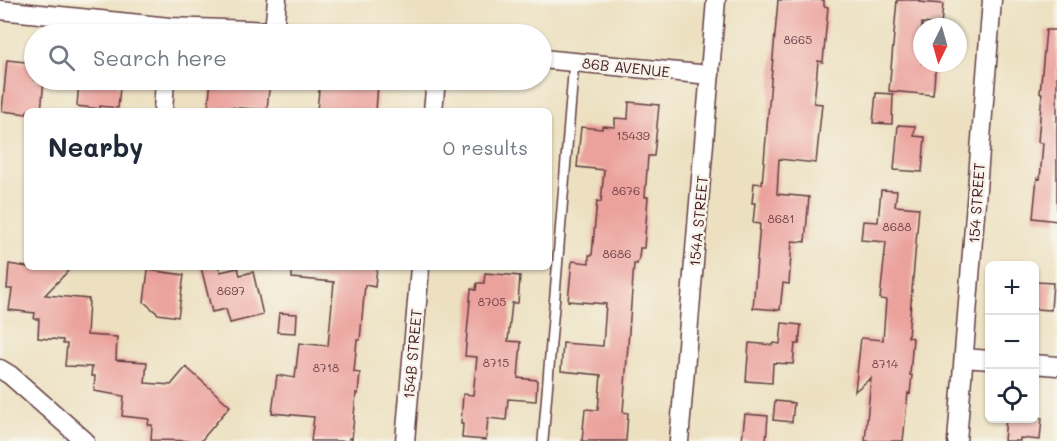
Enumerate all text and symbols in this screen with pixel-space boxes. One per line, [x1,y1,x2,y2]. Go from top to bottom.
north arrow [913,18,967,72]
search box [24,24,552,90]
house number: 8665 [784,31,812,47]
icon: search [45,41,78,74]
text: Search here [93,43,227,72]
street label: 86B AVENUE [581,52,671,82]
house number: 15439 [616,127,650,143]
text: Nearby [48,130,143,164]
text: 0 results [443,134,528,160]
street label: 154 STREET [963,162,989,244]
street label: 154A STREET [684,175,712,267]
house number: 8676 [612,182,640,198]
house number: 8681 [767,210,795,226]
house number: 8688 [882,218,912,234]
house number: 8686 [602,245,632,261]
map controls [985,261,1039,423]
button: + [985,261,1039,315]
house number: 8697 [217,282,245,298]
house number: 8705 [478,293,506,309]
street label: 154B STREET [398,308,426,400]
button: − [985,315,1039,369]
house number: 8715 [483,354,509,370]
house number: 8714 [872,355,898,371]
house number: 8718 [313,359,339,375]
button: locate [985,369,1039,423]

